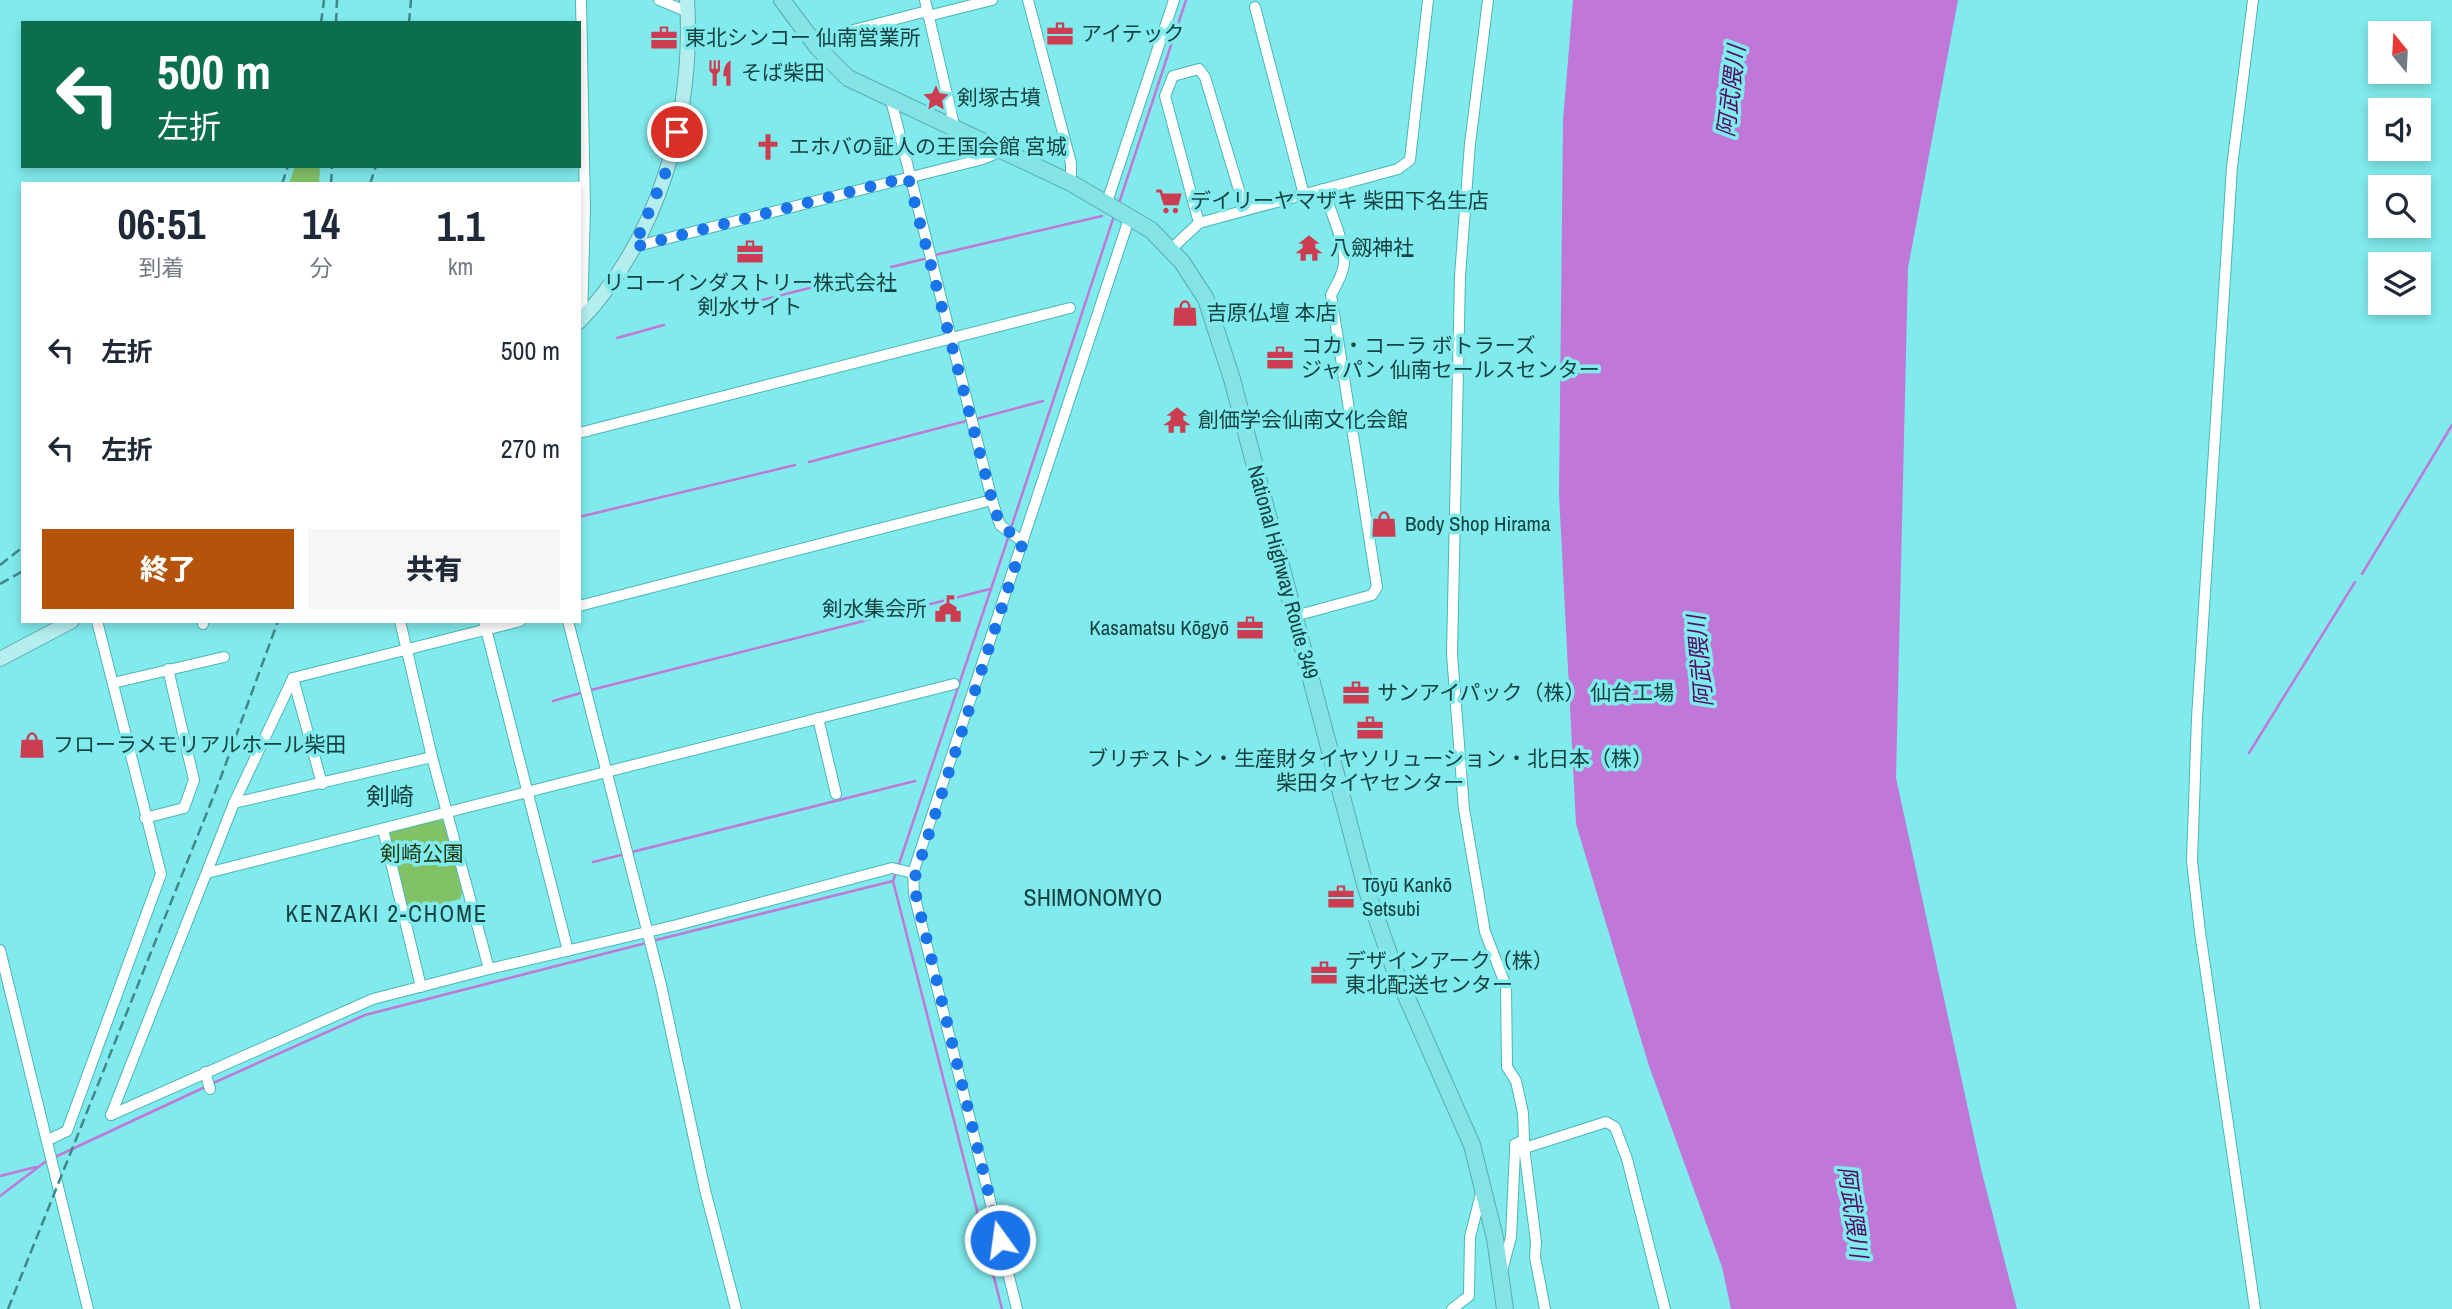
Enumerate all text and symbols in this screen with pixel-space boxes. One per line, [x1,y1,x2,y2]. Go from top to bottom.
office icon: アイテック [1045,19,1075,49]
place label: アイテック [1081,19,1185,48]
north arrow [2368,21,2431,84]
map controls [2368,21,2431,315]
office icon: 東北シンコー 仙南営業所 [649,23,679,53]
place label: 東北シンコー 仙南営業所 [685,23,921,52]
text: 500 m [157,38,271,104]
water label: 阿武隈川 [1710,40,1752,138]
icon: left [42,49,133,140]
restaurant icon: そば柴田 [705,58,735,88]
place label: そば柴田 [741,58,825,87]
place icon: 剣塚古墳 [921,83,951,113]
place label: 剣塚古墳 [957,83,1041,112]
button: sound [2368,98,2431,161]
pin [647,102,707,162]
text: 左折 [157,105,221,148]
icon: arrive [658,113,696,151]
church icon: エホバの証人の王国会館 宮城 [753,132,783,162]
place label: エホバの証人の王国会館 宮城 [789,132,1067,161]
button: search [2368,175,2431,238]
supermarket icon: デイリーヤマザキ 柴田下名生店 [1154,186,1184,216]
place label: デイリーヤマザキ 柴田下名生店 [1190,186,1489,215]
text: 06:51 [117,196,206,252]
text: 14 [302,196,340,252]
text: 1.1 [437,198,485,254]
temple icon: 八劔神社 [1294,233,1324,263]
place label: 八劔神社 [1330,233,1414,262]
office icon: リコーインダストリー株式会社 剣水サイト [735,237,765,267]
text: km [448,251,473,282]
text: 到着 [138,252,184,283]
text: 分 [310,252,333,283]
button: layers [2368,252,2431,315]
place label: リコーインダストリー株式会社 剣水サイト [603,268,897,321]
shop icon: 吉原仏壇 本店 [1170,298,1200,328]
place label: 吉原仏壇 本店 [1206,298,1337,327]
icon: left [42,331,80,369]
place label: コカ・コーラ ボトラーズ ジャパン 仙南セールスセンター [1301,331,1600,384]
text: 500 m [501,333,560,368]
text: 左折 [101,334,153,369]
office icon: コカ・コーラ ボトラーズ ジャパン 仙南セールスセンター [1265,343,1295,373]
temple icon: 創価学会仙南文化会館 [1162,405,1192,435]
place label: 創価学会仙南文化会館 [1198,405,1408,434]
icon: left [42,429,80,467]
text: 270 m [501,431,560,466]
text: 左折 [101,432,153,467]
street label: National Highway Route 349 [1241,462,1326,682]
shop icon: Body Shop Hirama [1369,509,1399,539]
place label: Body Shop Hirama [1405,509,1551,538]
button: 終了 [42,529,294,609]
button: 共有 [308,529,560,609]
place label: 剣水集会所 [822,594,927,623]
public building icon: 剣水集会所 [933,594,963,624]
water label: 阿武隈川 [1680,611,1719,708]
place label: Kasamatsu Kōgyō [1089,613,1229,642]
office icon: Kasamatsu Kōgyō [1235,613,1265,643]
office icon: サンアイパック（株） 仙台工場 [1341,678,1371,708]
place label: サンアイパック（株） 仙台工場 [1377,678,1674,707]
office icon: ブリヂストン・生産財タイヤソリューション・北日本（株） 柴田タイヤセンター [1355,713,1385,743]
shop icon: フローラメモリアルホール柴田 [17,730,47,760]
place label: フローラメモリアルホール柴田 [53,730,346,759]
place label: ブリヂストン・生産財タイヤソリューション・北日本（株） 柴田タイヤセンター [1087,744,1653,797]
district label: 剣崎 [366,780,414,812]
park label: 剣崎公園 [380,839,464,868]
place label: Tōyū Kankō Setsubi [1362,870,1452,923]
district label: SHIMONOMYO [1024,881,1162,913]
office icon: Tōyū Kankō Setsubi [1326,882,1356,912]
district label: KENZAKI 2-CHOME [286,898,488,929]
place label: デザインアーク（株） 東北配送センター [1345,946,1554,999]
office icon: デザインアーク（株） 東北配送センター [1309,958,1339,988]
water label: 阿武隈川 [1832,1164,1876,1263]
position arrow [963,1203,1037,1277]

